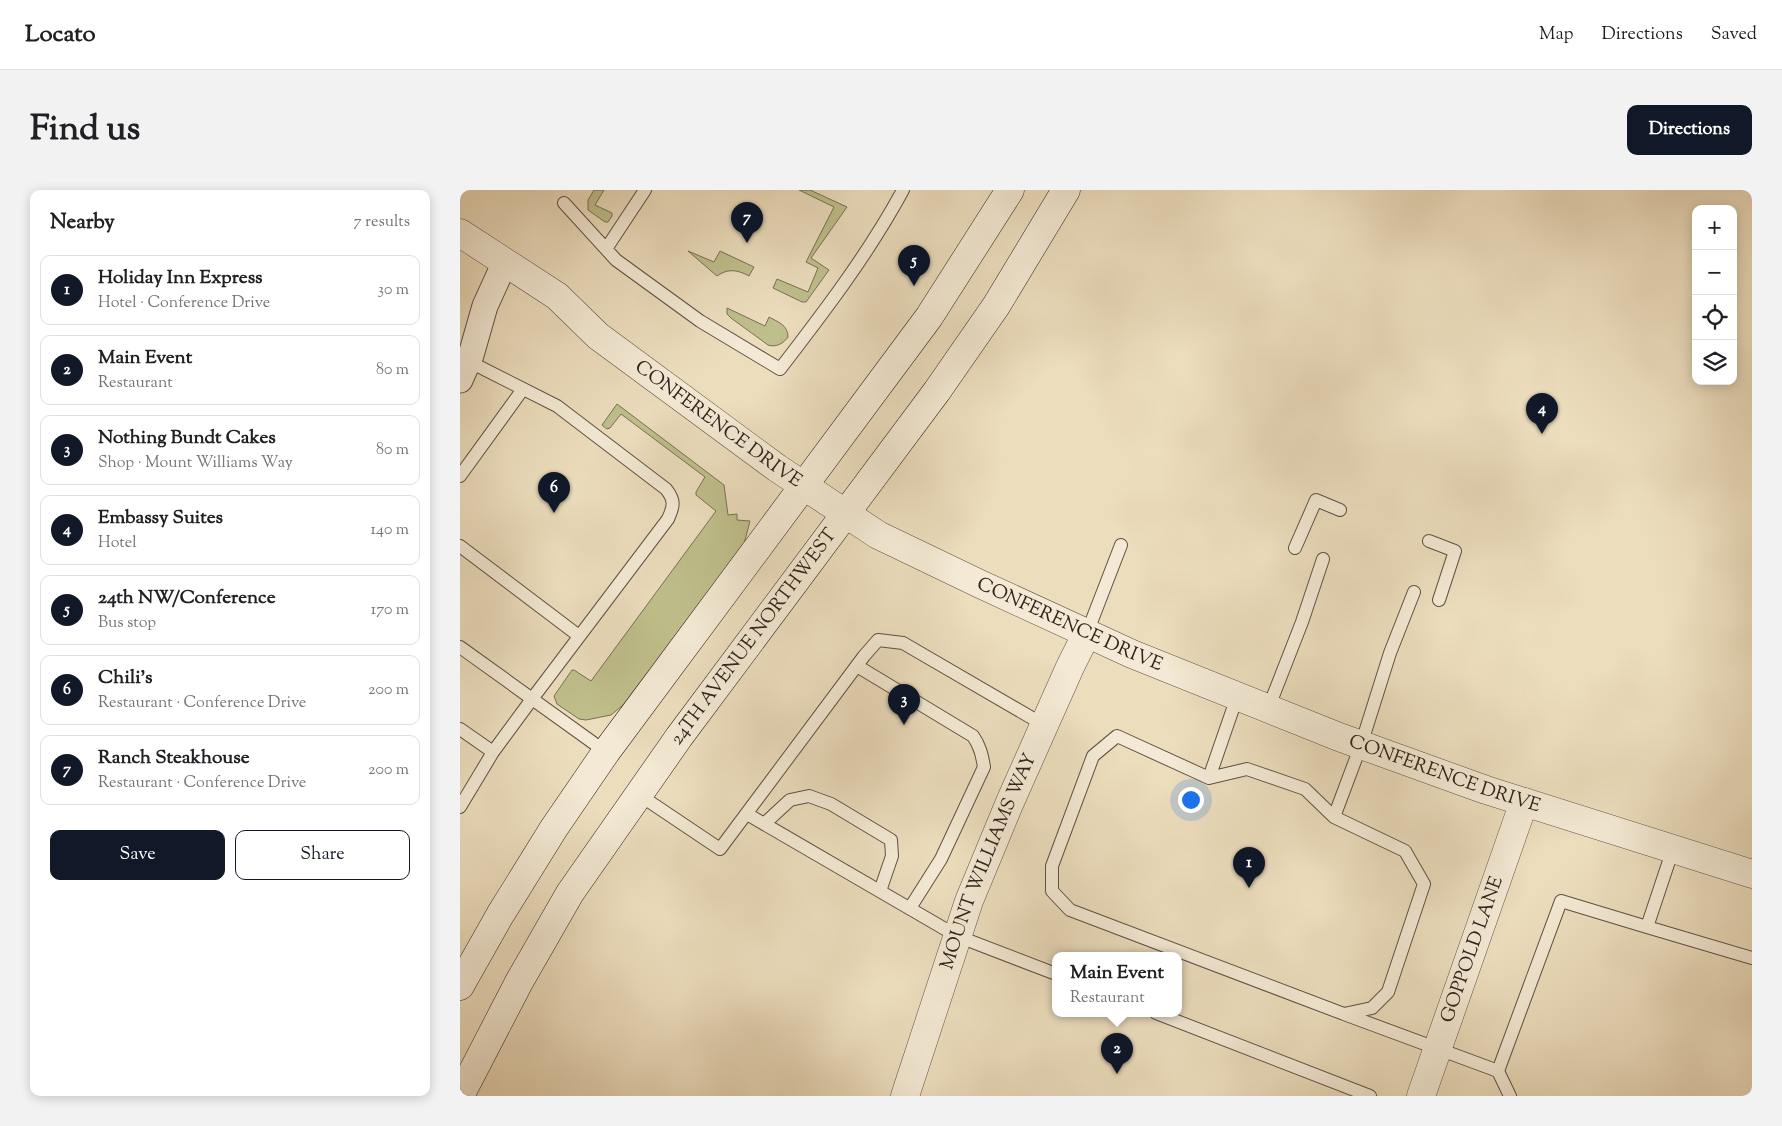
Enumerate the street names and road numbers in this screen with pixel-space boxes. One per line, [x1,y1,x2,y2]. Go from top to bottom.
street label: CONFERENCE DRIVE [629,354,808,495]
street label: 24TH AVENUE NORTHWEST [664,523,843,751]
street label: CONFERENCE DRIVE [972,571,1167,679]
street label: CONFERENCE DRIVE [1345,728,1544,820]
street label: MOUNT WILLIAMS WAY [934,749,1044,973]
street label: GOPPOLD LANE [1434,872,1511,1027]

